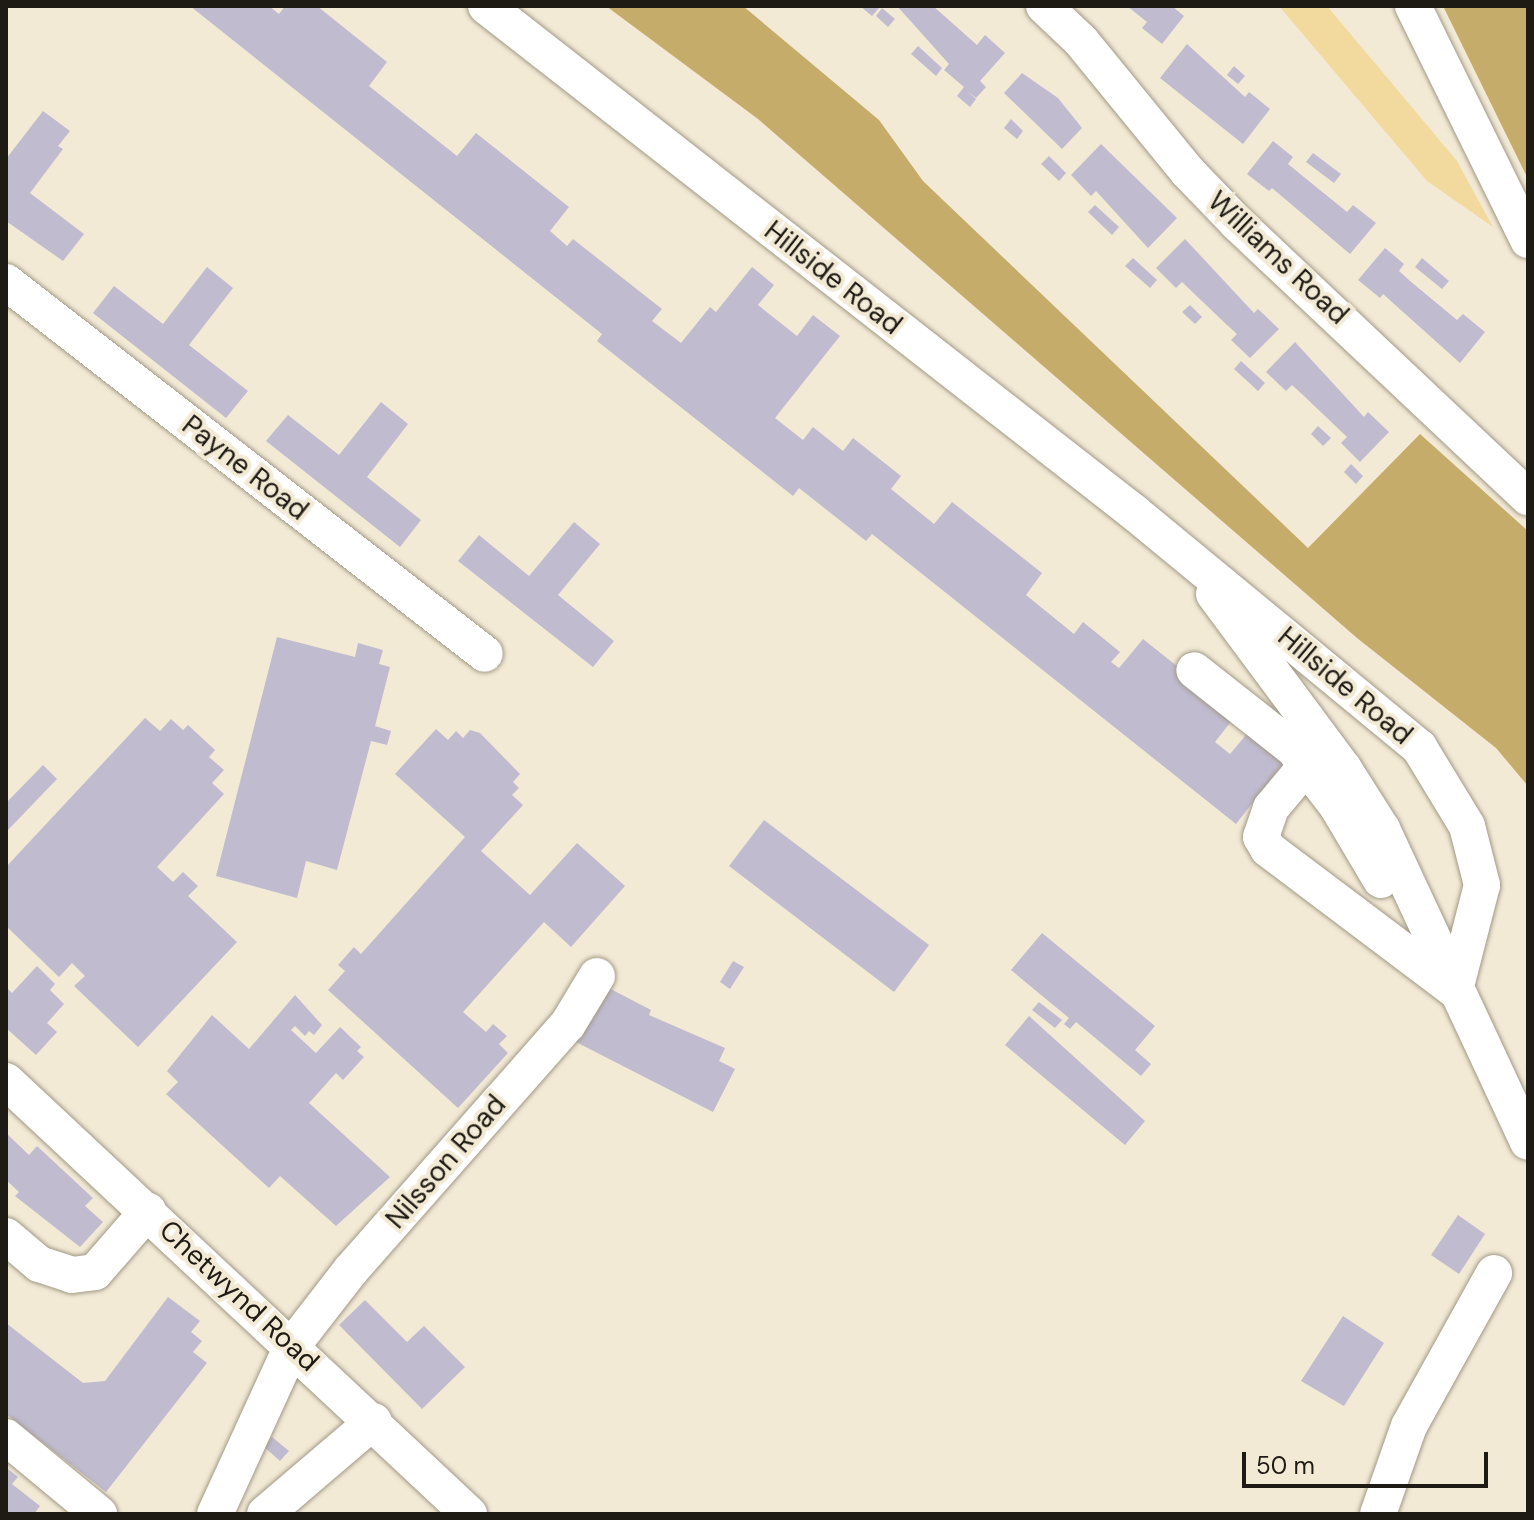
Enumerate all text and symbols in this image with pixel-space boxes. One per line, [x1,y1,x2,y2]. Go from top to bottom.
street label: Williams Road [1201,184,1355,332]
street label: Hillside Road [758,214,908,342]
street label: Payne Road [175,408,315,528]
street label: Hillside Road [1271,620,1419,752]
street label: Nilsson Road [379,1088,513,1236]
street label: Chetwynd Road [152,1214,326,1378]
scale bar [1246,1436,1492,1486]
text: 50 m [1256,1450,1315,1481]

